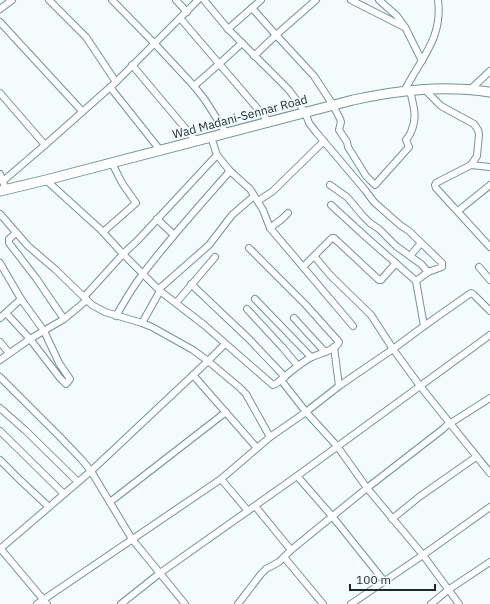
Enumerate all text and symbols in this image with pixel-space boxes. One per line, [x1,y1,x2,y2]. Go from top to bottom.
street label: Wad Madani-Sennar Road [171,91,309,142]
scale bar [350,566,435,592]
text: 100 m [356,572,391,587]

